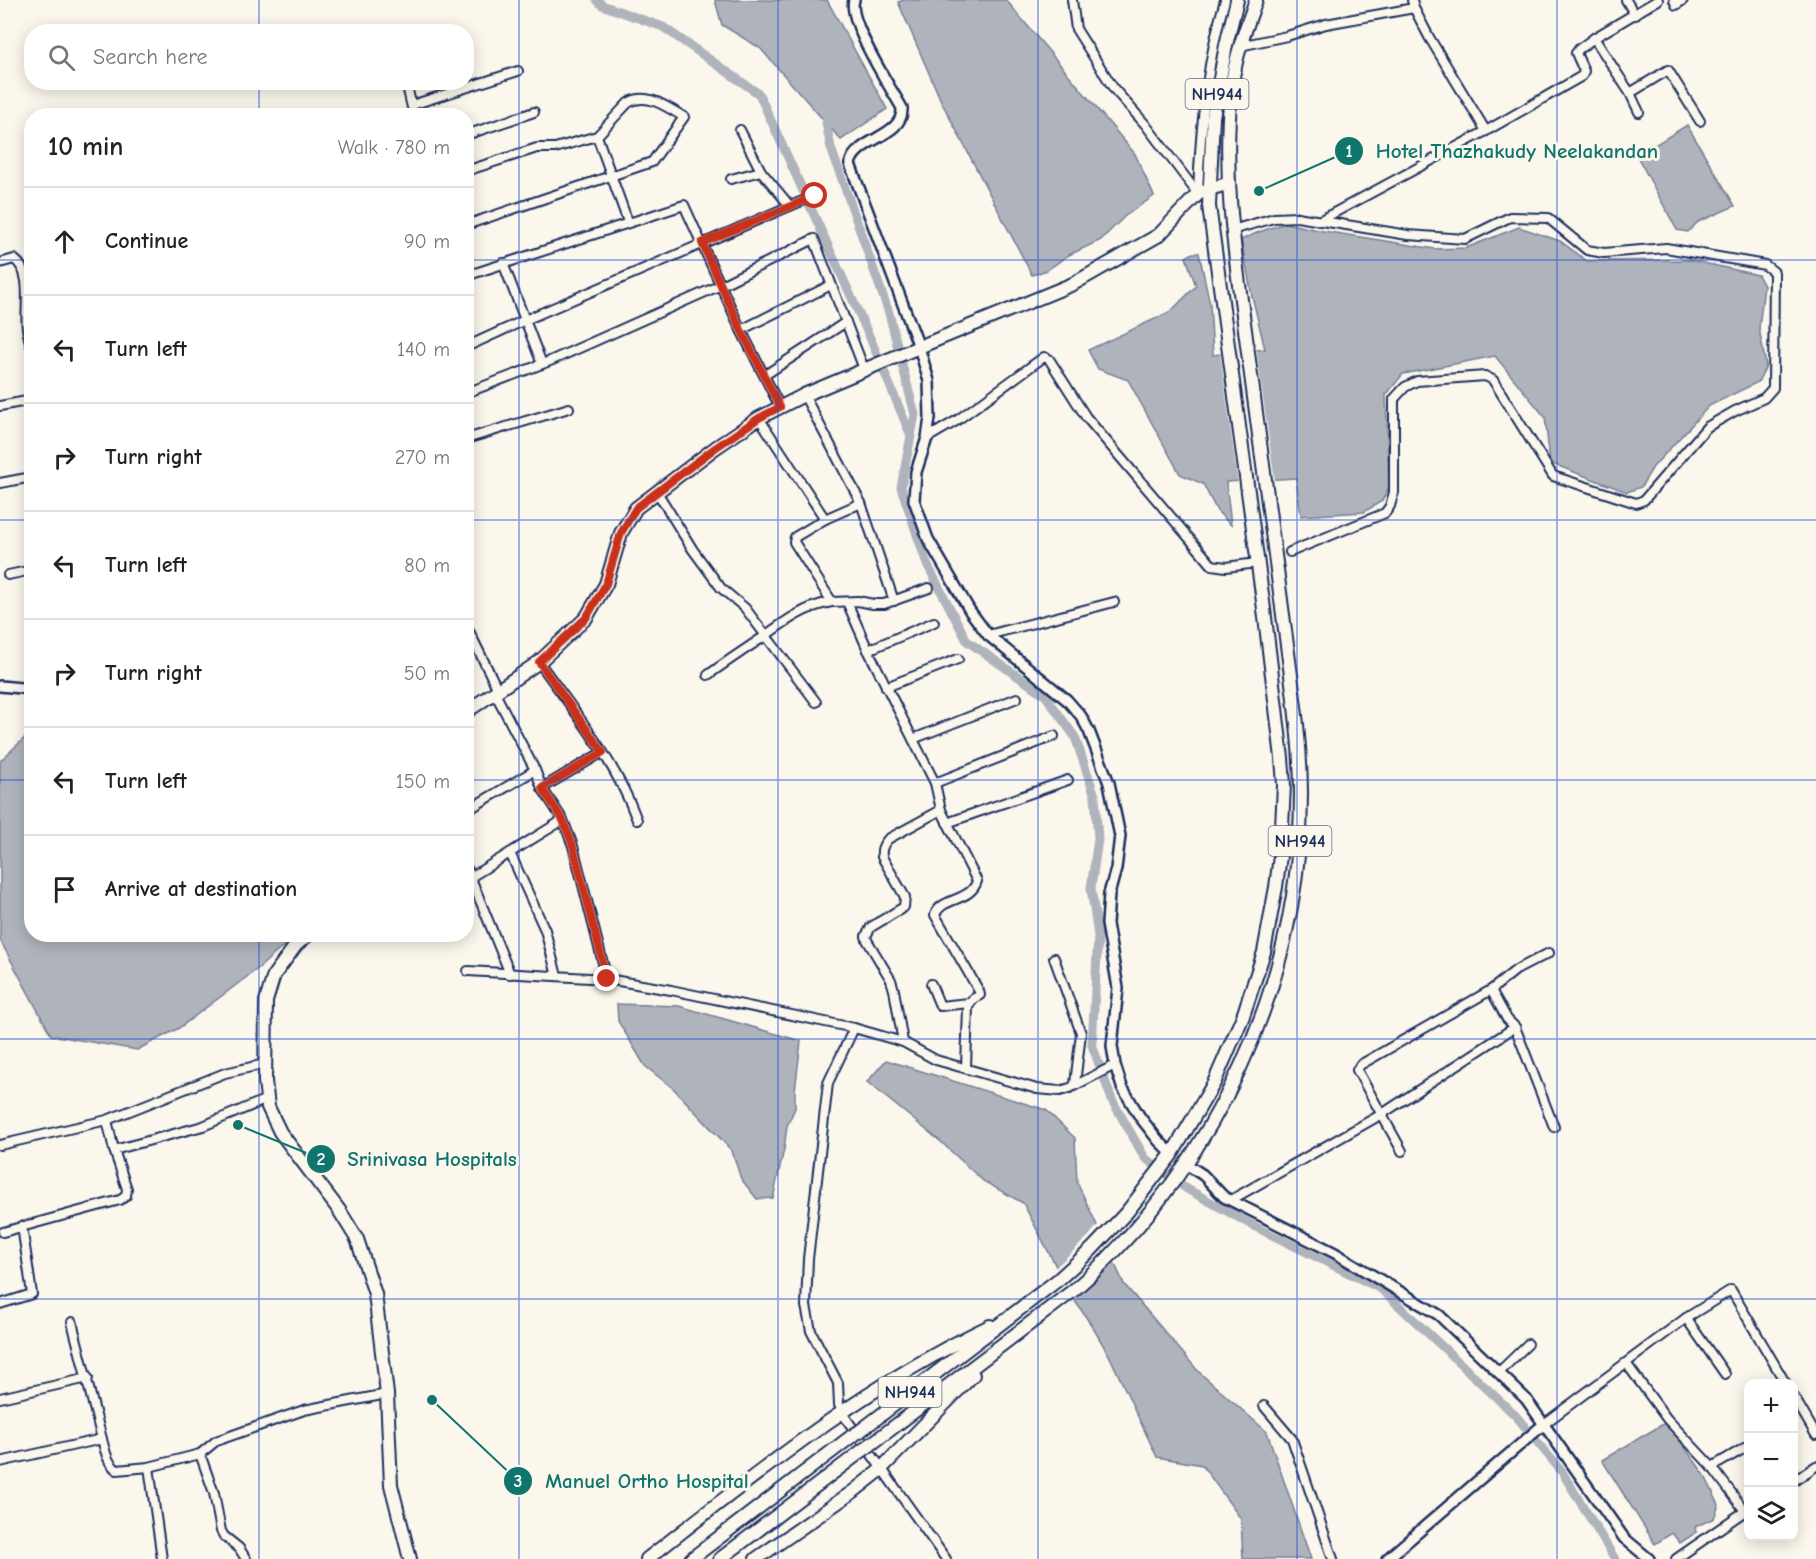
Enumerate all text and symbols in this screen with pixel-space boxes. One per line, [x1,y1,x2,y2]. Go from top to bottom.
search box [24,24,474,90]
icon: search [45,41,78,74]
text: Search here [93,44,208,70]
road number: NH944 [1186,79,1248,109]
callout: Hotel Thazhakudy Neelakandan [1334,131,1670,170]
text: 10 min [48,132,123,162]
text: Walk · 780 m [338,136,450,159]
text: Hotel Thazhakudy Neelakandan [1376,139,1658,163]
text: 1 [1345,141,1353,162]
route start [801,182,827,208]
icon: ahead [48,225,81,258]
text: Continue [105,228,188,254]
text: 90 m [404,230,450,253]
icon: left [48,333,81,366]
text: Turn left [105,336,187,362]
text: 140 m [397,338,450,361]
icon: right [48,441,81,474]
text: Turn right [105,444,202,470]
text: 270 m [395,446,450,469]
icon: left [48,549,81,582]
text: Turn left [105,552,187,578]
text: 80 m [404,554,450,577]
icon: right [48,657,81,690]
text: Turn right [105,660,202,686]
text: 50 m [404,662,450,685]
icon: left [48,765,81,798]
text: Turn left [105,768,187,794]
text: 150 m [396,770,450,793]
road number: NH944 [1268,826,1332,856]
icon: arrive [48,873,81,906]
text: Arrive at destination [105,876,297,902]
route end [593,965,619,991]
callout: Srinivasa Hospitals [306,1140,529,1179]
text: Srinivasa Hospitals [347,1147,517,1171]
text: 2 [317,1149,326,1170]
road number: NH944 [878,1377,942,1407]
map controls [1744,1379,1798,1541]
button: + [1744,1379,1798,1433]
button: − [1744,1433,1798,1487]
callout: Manuel Ortho Hospital [503,1462,760,1501]
text: Manuel Ortho Hospital [545,1469,749,1493]
text: 3 [514,1471,522,1492]
button: layers [1744,1487,1798,1541]

